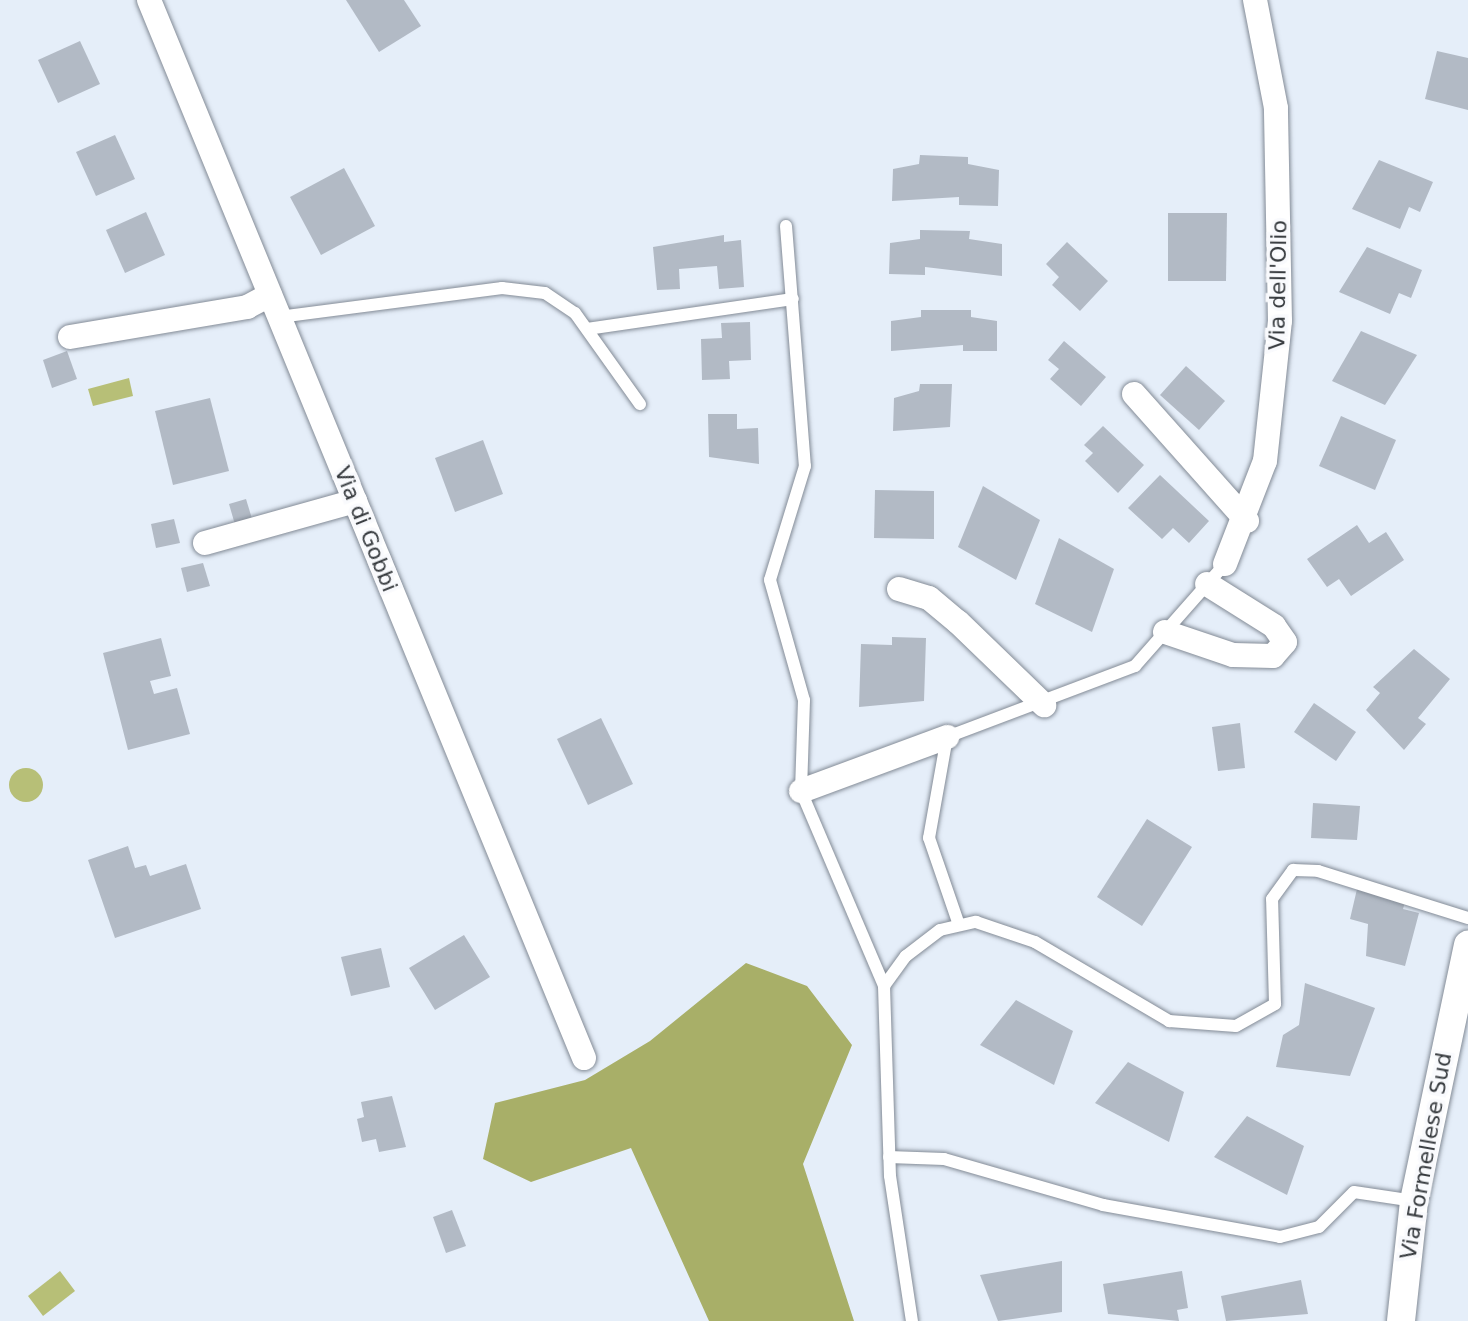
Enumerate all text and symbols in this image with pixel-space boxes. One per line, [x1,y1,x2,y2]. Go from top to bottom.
street label: Via dell'Olio [1264,220,1292,350]
street label: Via di Gobbi [329,463,403,595]
street label: Via Formellese Sud [1395,1050,1457,1262]

